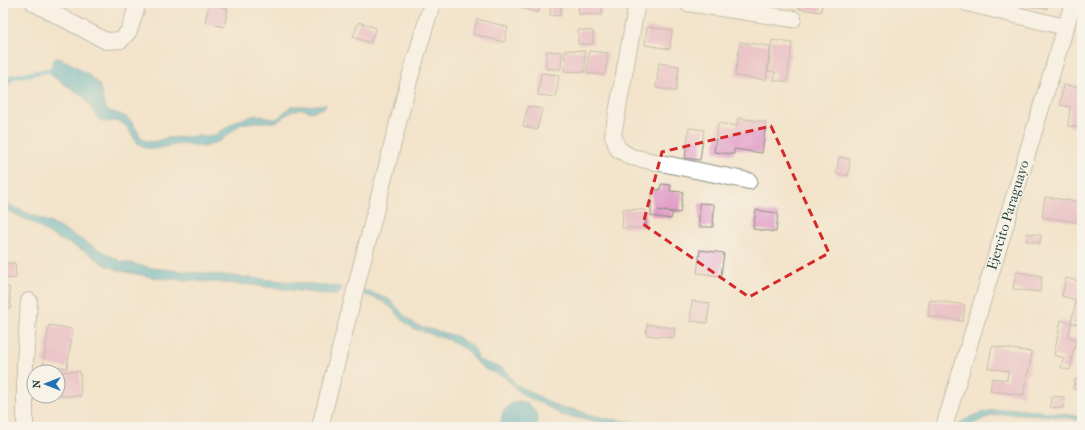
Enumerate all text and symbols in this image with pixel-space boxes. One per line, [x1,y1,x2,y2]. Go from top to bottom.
street label: Ejercito Paraguayo [983,158,1033,272]
north arrow [26,364,66,404]
text: N [30,379,43,388]

